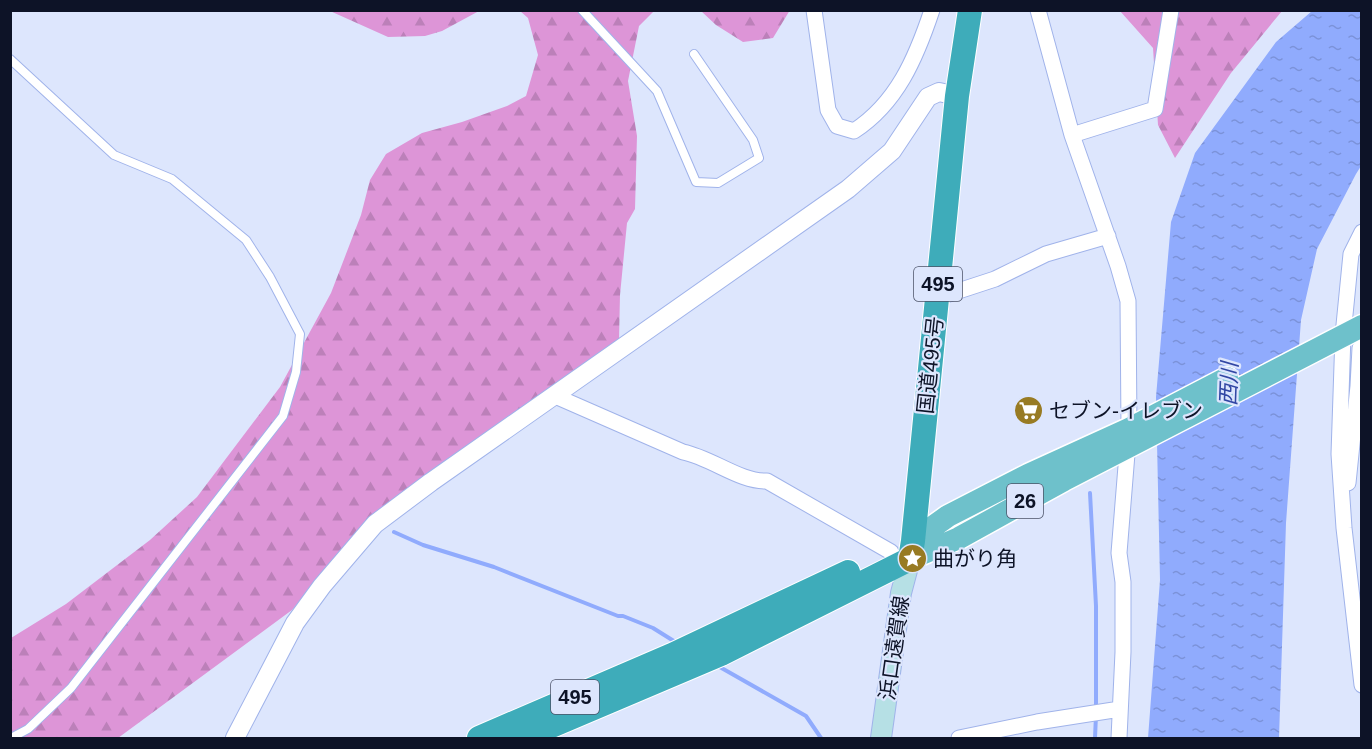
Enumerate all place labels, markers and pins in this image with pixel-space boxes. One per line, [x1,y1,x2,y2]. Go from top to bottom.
supermarket icon: セブン-イレブン [1012,394,1044,426]
place label: セブン-イレブン [1049,399,1203,422]
place icon: 曲がり角 [896,542,928,574]
place label: 曲がり角 [933,547,1017,570]

